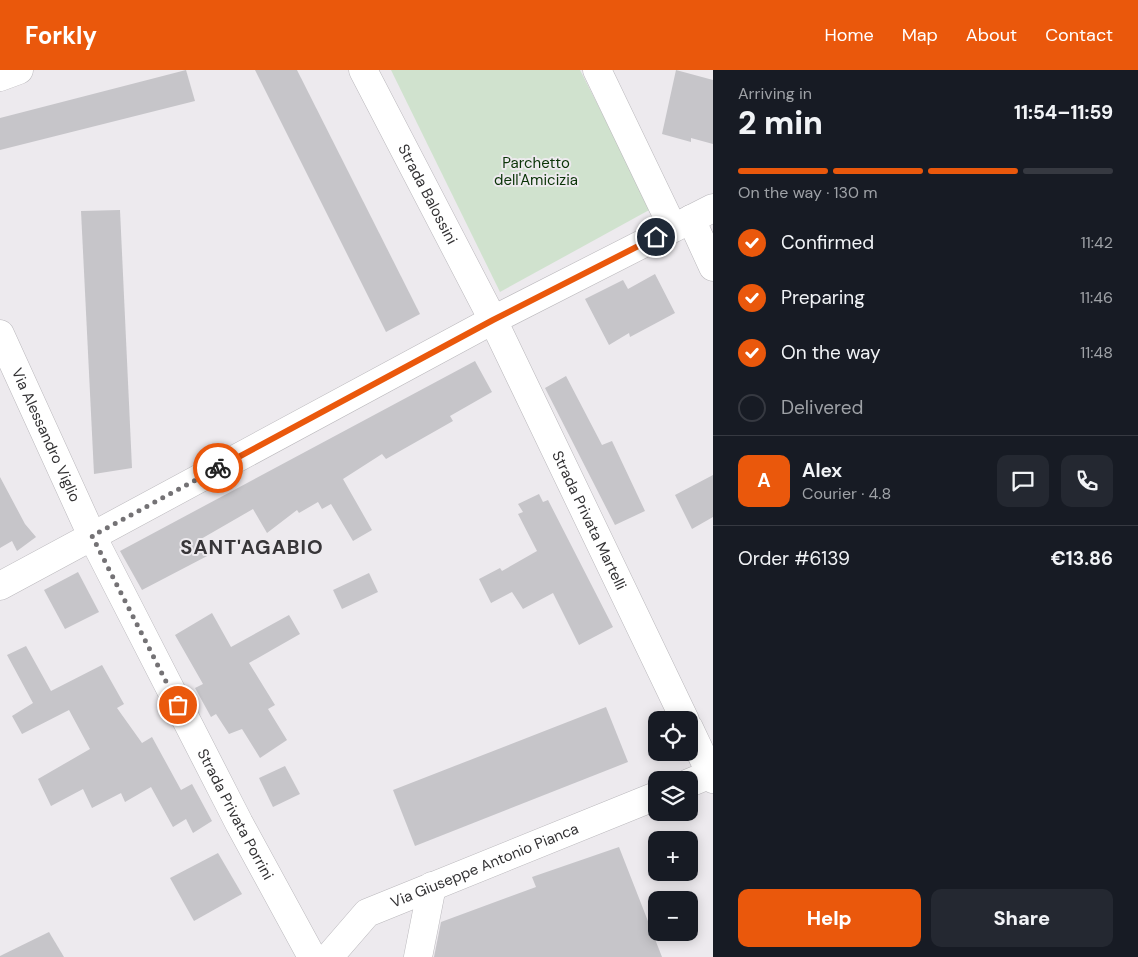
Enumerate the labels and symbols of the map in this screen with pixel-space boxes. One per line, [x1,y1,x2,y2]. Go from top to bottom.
street label: Strada Balossini [393,141,462,248]
park label: Parchetto dell'Amicizia [494,153,578,190]
pin [635,216,677,258]
street label: Via Alessandro Viglio [7,365,85,505]
courier [193,443,243,493]
street label: Strada Privata Martelli [547,447,631,593]
district label: SANT'AGABIO [180,534,324,560]
pin [157,684,199,726]
street label: Strada Privata Porrini [193,745,278,883]
street label: Via Giuseppe Antonio Pianca [388,818,581,912]

